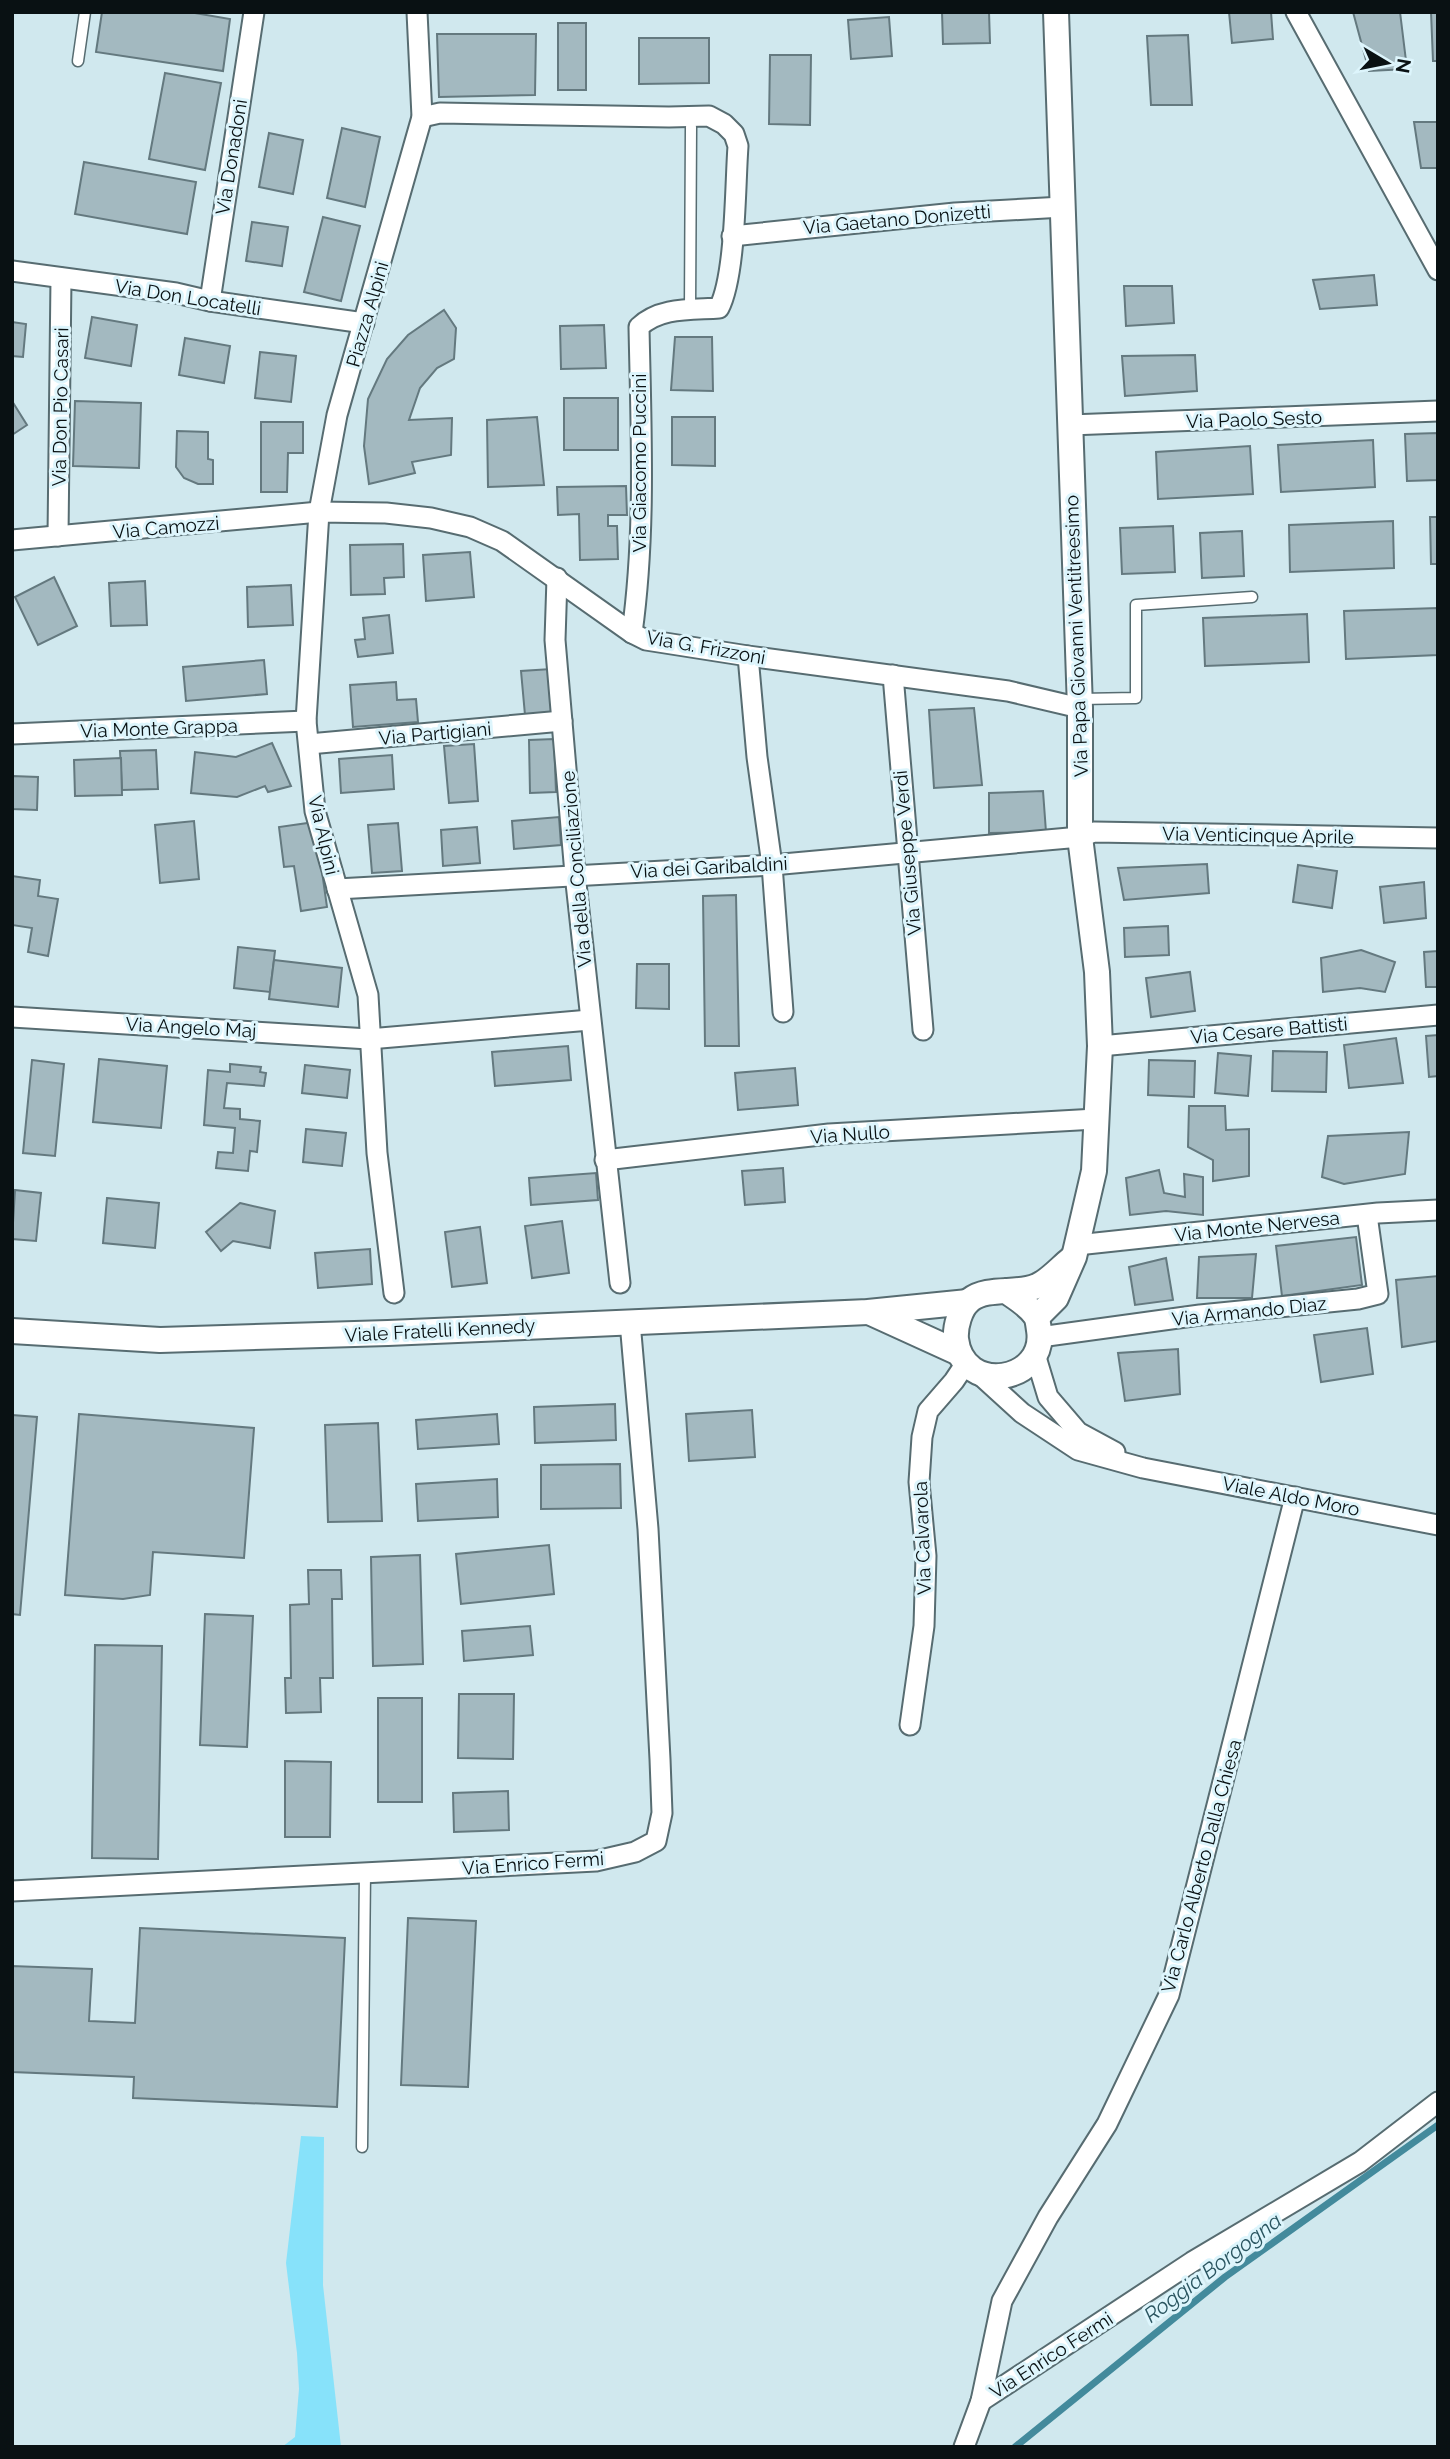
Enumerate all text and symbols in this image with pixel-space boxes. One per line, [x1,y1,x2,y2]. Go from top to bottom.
north arrow [1352,28,1422,98]
text: N [1392,57,1416,75]
street label: Via Donadoni [211,98,251,216]
street label: Via Gaetano Donizetti [802,200,992,238]
street label: Piazza Alpini [341,259,393,369]
street label: Via Don Locatelli [113,275,263,319]
street label: Via Don Pio Casari [48,327,72,487]
street label: Via Giacomo Puccini [628,374,650,552]
street label: Via Paolo Sesto [1186,406,1322,432]
street label: Via Papa Giovanni Ventitreesimo [1060,495,1092,777]
street label: Via Camozzi [112,511,220,543]
street label: Via G. Frizzoni [645,626,767,668]
street label: Via Monte Grappa [80,714,238,742]
street label: Via Partigiani [378,717,492,749]
street label: Via della Conciliazione [556,770,596,968]
street label: Via Giuseppe Verdi [889,770,925,936]
street label: Via Alpini [304,793,344,877]
street label: Via Venticinque Aprile [1162,822,1354,848]
street label: Via dei Garibaldini [630,852,788,882]
street label: Via Cesare Battisti [1189,1012,1349,1048]
street label: Via Angelo Maj [125,1013,257,1041]
street label: Via Nullo [809,1120,891,1148]
street label: Via Monte Nervesa [1173,1206,1341,1246]
street label: Via Armando Diaz [1171,1292,1327,1330]
street label: Viale Fratelli Kennedy [344,1314,536,1346]
street label: Viale Aldo Moro [1220,1472,1362,1520]
street label: Via Calvarola [909,1481,935,1595]
street label: Via Carlo Alberto Dalla Chiesa [1157,1737,1245,1995]
street label: Via Enrico Fermi [461,1847,605,1879]
water label: Roggia Borgogna [1139,2208,1286,2327]
street label: Via Enrico Fermi [985,2307,1117,2403]

